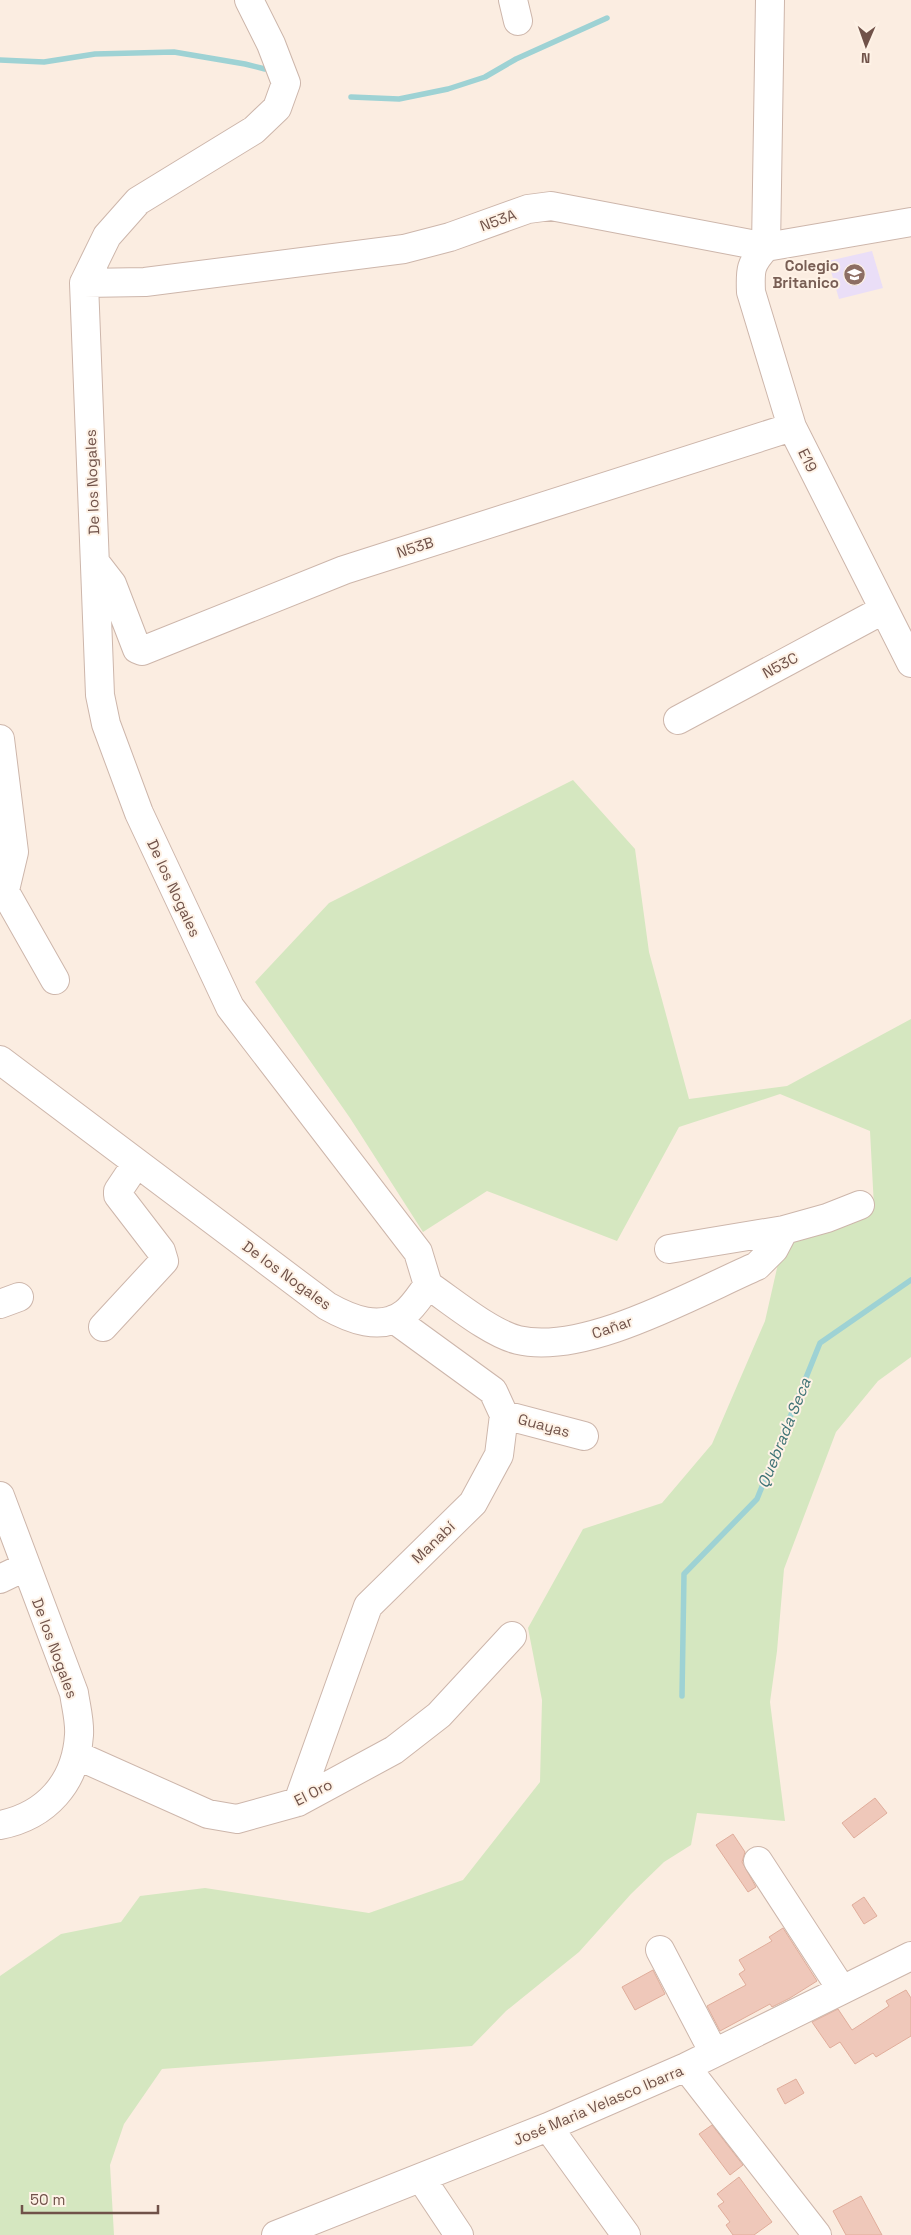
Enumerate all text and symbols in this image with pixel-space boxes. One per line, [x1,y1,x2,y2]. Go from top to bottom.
north arrow [841,20,891,70]
text: N [861,49,871,67]
street label: N53A [477,204,519,235]
place label: Colegio Britanico [772,256,839,292]
school or university icon: Colegio Britanico [843,262,867,286]
street label: De los Nogales [81,429,103,535]
street label: E19 [794,445,822,475]
street label: N53B [394,532,436,562]
street label: N53C [759,648,801,682]
street label: De los Nogales [143,836,205,940]
street label: De los Nogales [239,1236,335,1314]
street label: Cañar [589,1311,635,1343]
water label: Quebrada Seca [752,1374,816,1491]
street label: Guayas [516,1409,572,1441]
street label: Manabí [407,1517,459,1567]
street label: De los Nogales [28,1595,82,1701]
street label: El Oro [291,1774,335,1810]
street label: José Maria Velasco Ibarra [510,2060,686,2150]
scale bar [22,2182,159,2214]
text: 50 m [30,2190,65,2209]

